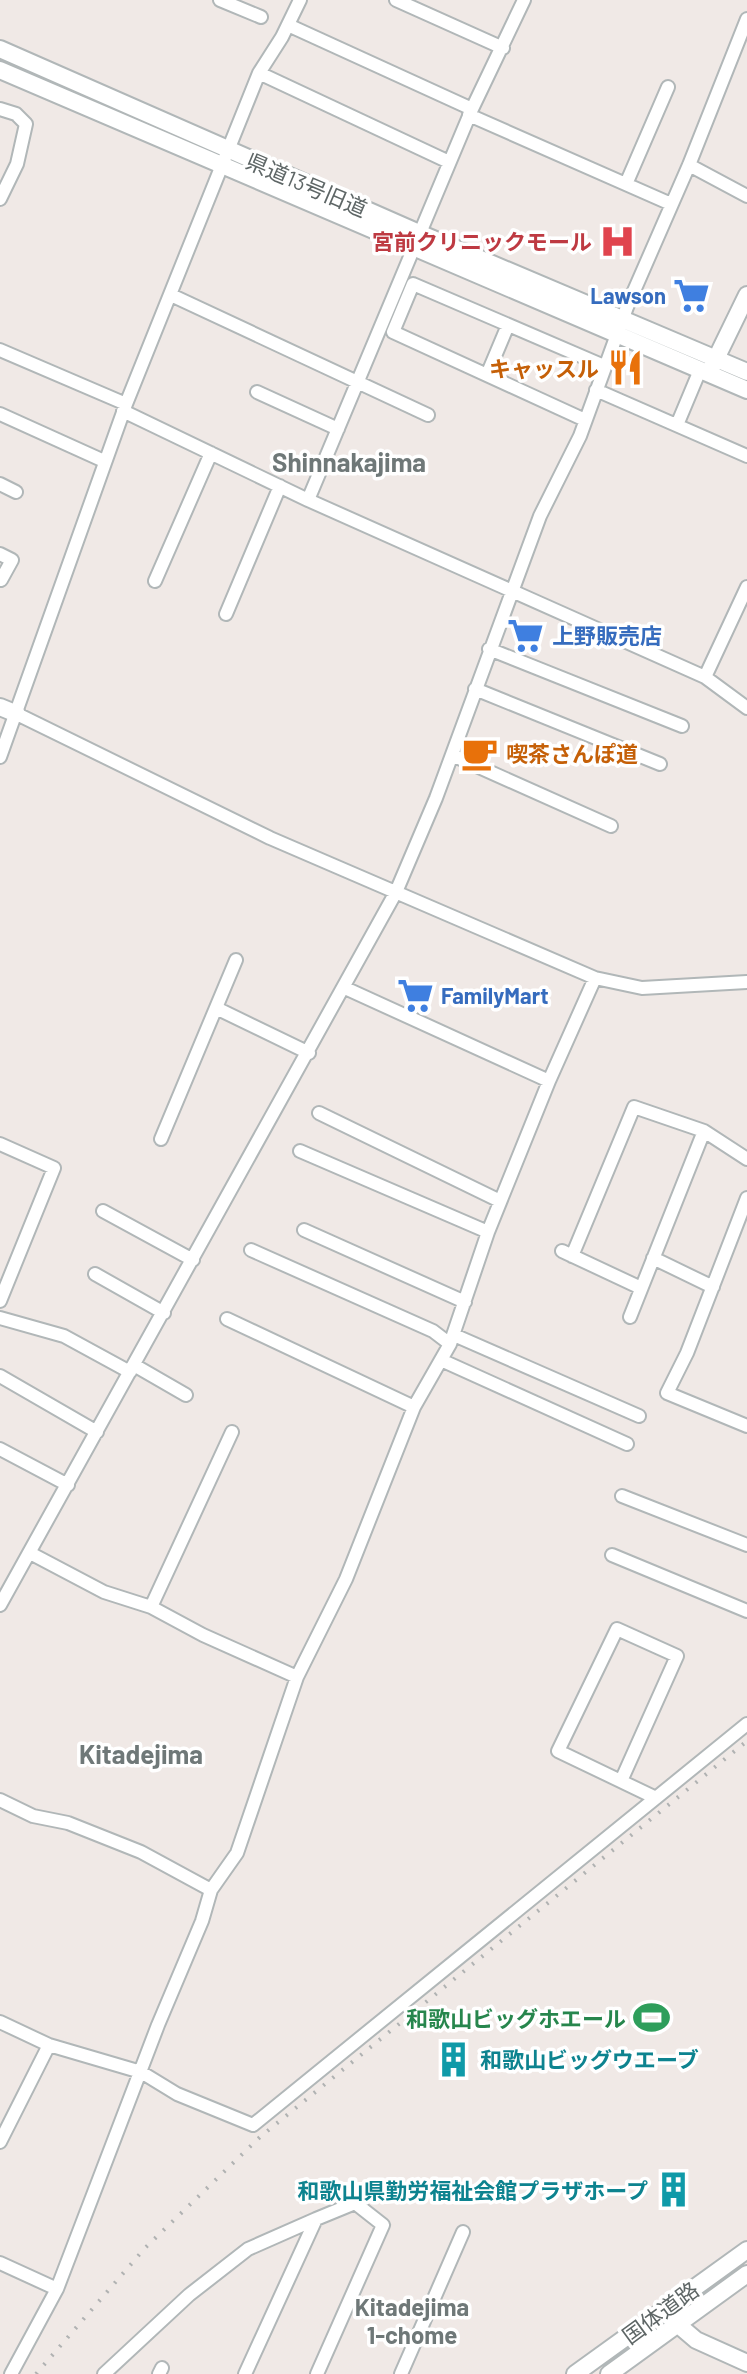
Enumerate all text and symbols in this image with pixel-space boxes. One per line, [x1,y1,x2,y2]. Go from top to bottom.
street label: 県道13号旧道 [243,147,371,221]
hospital icon: 宮前クリニックモール [599,222,637,260]
place label: 宮前クリニックモール [372,228,592,254]
supermarket icon: Lawson [673,276,711,314]
place label: Lawson [590,282,666,308]
restaurant icon: キャッスル [606,349,644,387]
place label: キャッスル [489,355,599,381]
district label: Shinnakajima [272,446,426,477]
supermarket icon: 上野販売店 [507,616,545,654]
place label: 上野販売店 [552,622,662,648]
cafe icon: 喫茶さんぽ道 [461,734,499,772]
place label: 喫茶さんぽ道 [506,740,638,766]
supermarket icon: FamilyMart [396,976,434,1014]
place label: FamilyMart [441,982,549,1008]
district label: Kitadejima [79,1738,203,1769]
sports icon: 和歌山ビッグホエール [633,1999,671,2037]
place label: 和歌山ビッグホエール [406,2005,626,2031]
building icon: 和歌山ビッグウエーブ [435,2040,473,2078]
place label: 和歌山ビッグウエーブ [480,2046,699,2072]
building icon: 和歌山県勤労福祉会館プラザホープ [655,2171,693,2209]
place label: 和歌山県勤労福祉会館プラザホープ [297,2177,648,2203]
street label: 国体道路 [617,2276,703,2348]
district label: Kitadejima 1-chome [355,2292,469,2349]

